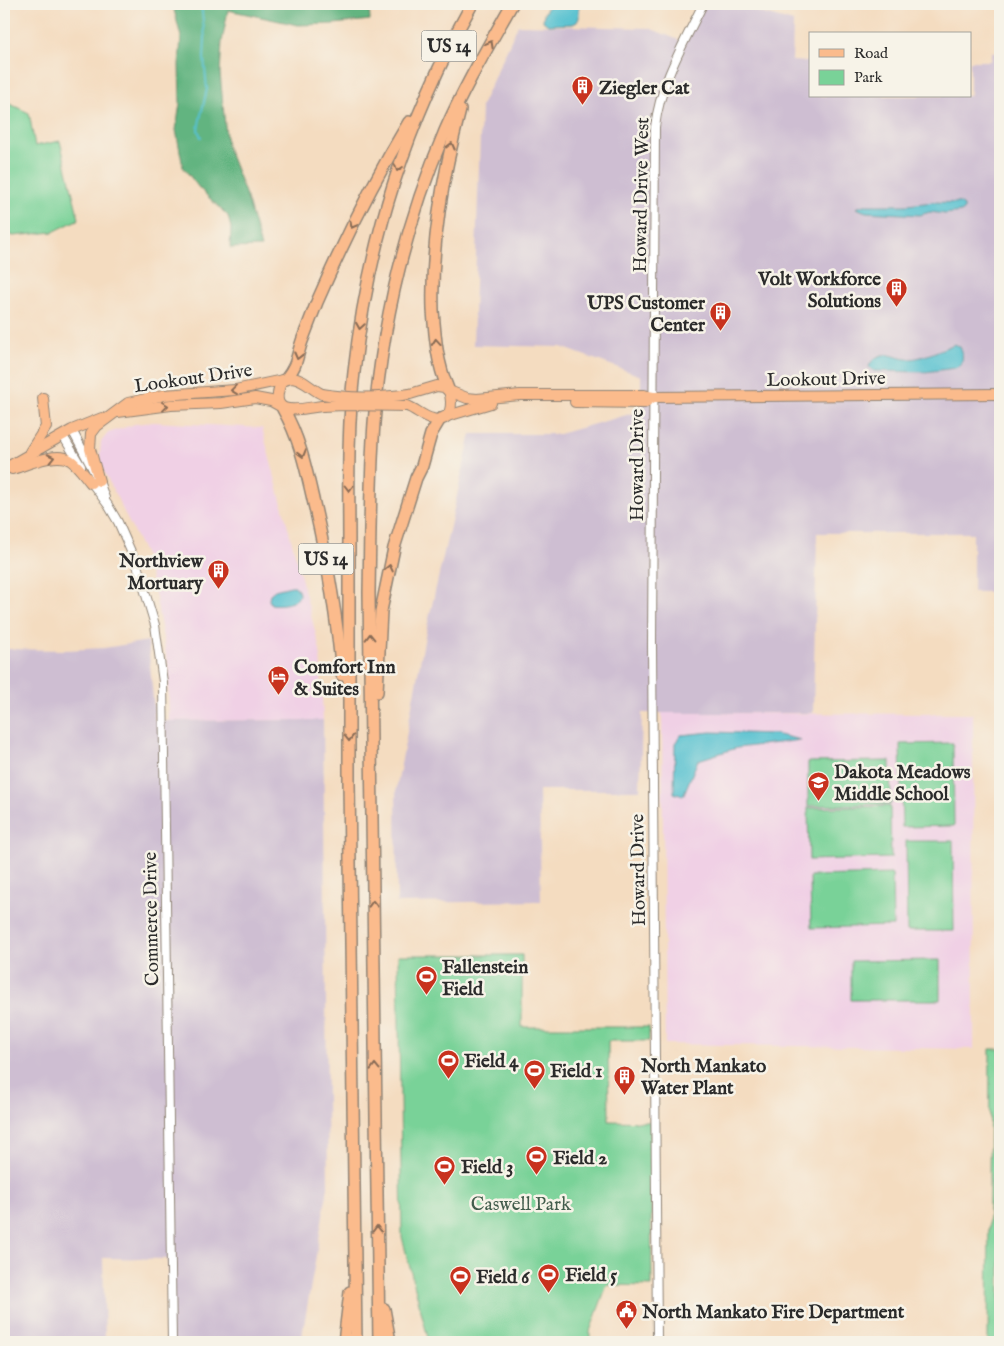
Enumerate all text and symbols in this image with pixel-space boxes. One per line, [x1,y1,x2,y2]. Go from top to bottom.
road number: US 14 [422,30,476,61]
legend [809,32,972,98]
one-way arrow [483,40,493,49]
text: Road [854,44,889,63]
text: Park [854,68,884,87]
building icon: Ziegler Cat [571,75,595,106]
place label: Ziegler Cat [599,77,690,101]
street label: Howard Drive West [629,117,655,273]
one-way arrow [445,141,456,150]
one-way arrow [393,164,403,172]
one-way arrow [349,219,359,228]
place label: Volt Workforce Solutions [757,268,881,314]
building icon: Volt Workforce Solutions [885,277,909,308]
place label: UPS Customer Center [586,292,706,338]
building icon: UPS Customer Center [709,301,733,332]
one-way arrow [356,322,366,331]
one-way arrow [430,337,441,345]
one-way arrow [294,351,304,359]
street label: Lookout Drive [133,359,254,399]
street label: Lookout Drive [766,367,886,393]
one-way arrow [229,384,237,395]
one-way arrow [161,401,169,412]
street label: Howard Drive [626,409,650,521]
one-way arrow [296,450,307,459]
one-way arrow [46,454,55,464]
one-way arrow [344,485,354,493]
road number: US 14 [298,544,354,574]
place label: Northview Mortuary [118,550,205,596]
building icon: Northview Mortuary [207,559,231,590]
one-way arrow [383,564,394,572]
one-way arrow [365,633,375,640]
place label: Comfort Inn & Suites [294,656,396,702]
hotel icon: Comfort Inn & Suites [266,665,290,696]
one-way arrow [344,735,354,743]
place label: Dakota Meadows Middle School [834,761,971,807]
school or university icon: Dakota Meadows Middle School [806,770,830,801]
street label: Howard Drive [626,813,652,926]
street label: Commerce Drive [139,851,165,986]
one-way arrow [368,900,379,908]
place label: Fallenstein Field [442,956,528,1002]
sports icon: Fallenstein Field [414,965,438,996]
sports icon: Field 4 [436,1048,460,1079]
place label: Field 4 [464,1050,519,1074]
place label: North Mankato Water Plant [640,1055,766,1101]
sports icon: Field 1 [522,1058,546,1089]
place label: Field 1 [550,1060,602,1084]
one-way arrow [370,1063,381,1071]
building icon: North Mankato Water Plant [613,1064,637,1095]
sports icon: Field 2 [525,1145,549,1176]
place label: Field 2 [553,1147,607,1171]
sports icon: Field 3 [433,1154,457,1185]
place label: Field 3 [461,1156,513,1180]
park label: Caswell Park [471,1193,572,1217]
one-way arrow [372,1225,383,1233]
sports icon: Field 5 [537,1262,561,1293]
sports icon: Field 6 [448,1264,472,1295]
place label: Field 5 [565,1264,617,1288]
place label: Field 6 [476,1266,530,1290]
public building icon: North Mankato Fire Department [614,1299,638,1330]
place label: North Mankato Fire Department [641,1301,905,1325]

